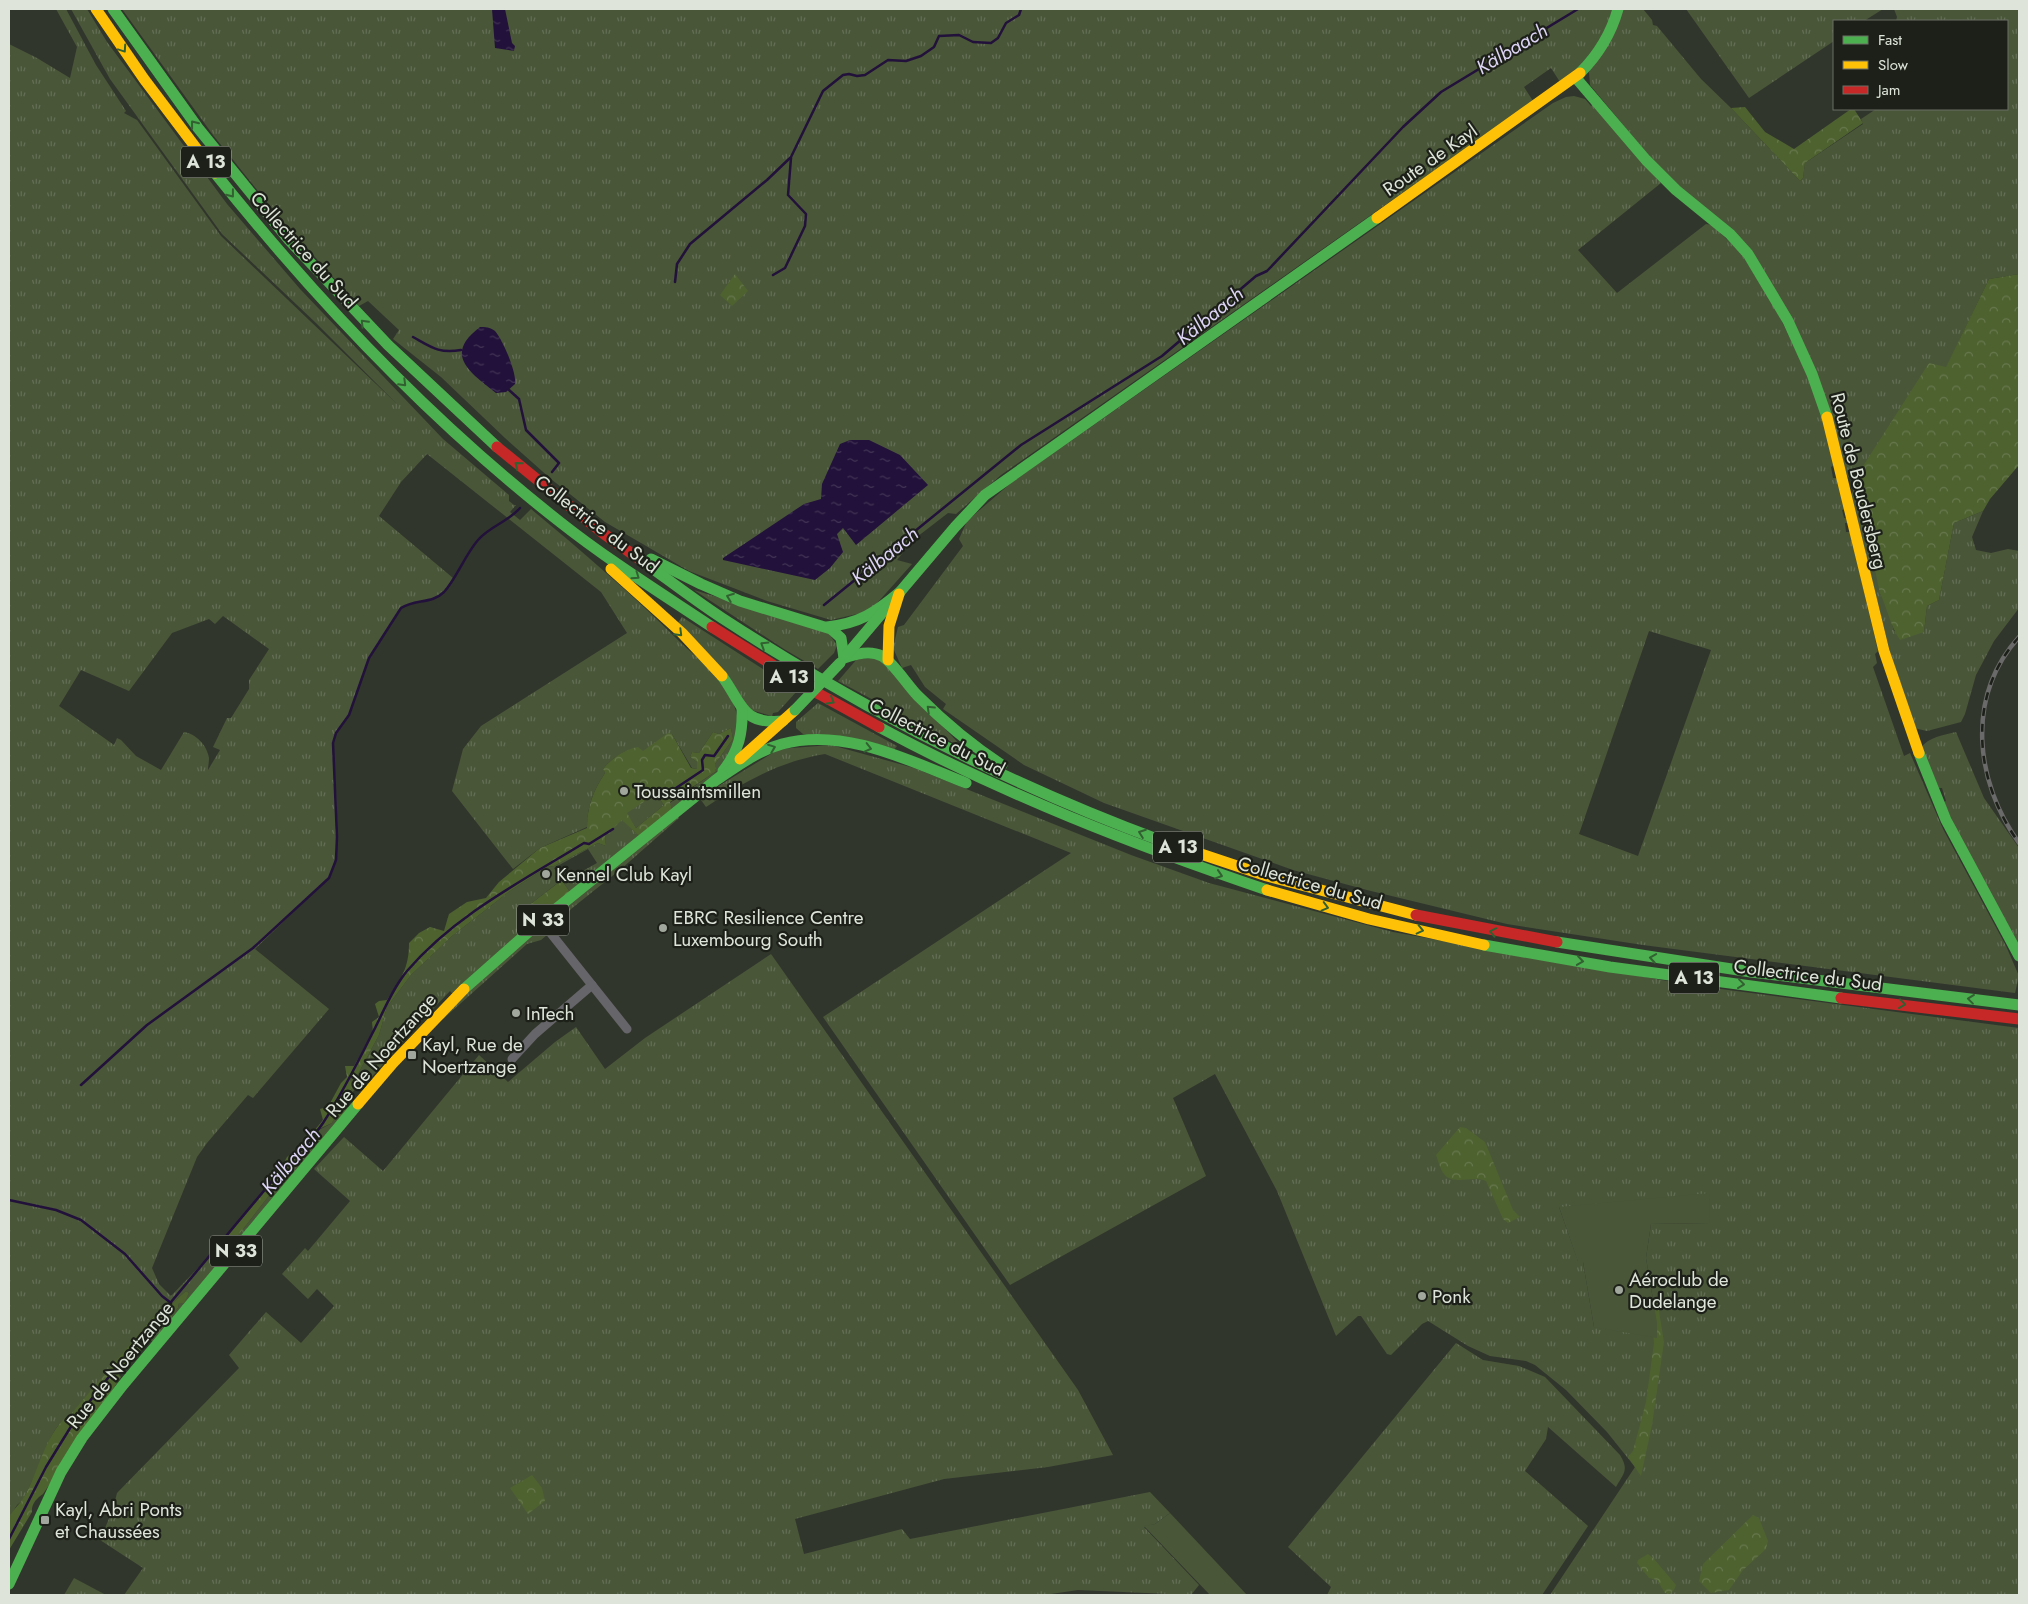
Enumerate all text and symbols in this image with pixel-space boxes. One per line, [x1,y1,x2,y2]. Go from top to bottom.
water label: Kälbaach [1471,16,1553,82]
legend [1833,20,2008,110]
text: Fast [1878,29,1902,51]
one-way arrow [117,44,126,53]
text: Slow [1878,54,1909,76]
text: Jam [1876,79,1901,101]
street label: Route de Kayl [1377,117,1483,203]
one-way arrow [192,121,200,130]
road number: A 13 [181,146,231,178]
street label: Collectrice du Sud [244,185,364,315]
one-way arrow [225,188,234,197]
water label: Kälbaach [1170,280,1250,352]
one-way arrow [361,320,370,329]
one-way arrow [397,377,406,386]
street label: Route de Boudersberg [1824,390,1894,572]
one-way arrow [515,463,524,471]
street label: Collectrice du Sud [529,468,665,580]
water label: Kälbaach [845,520,925,592]
one-way arrow [630,570,640,579]
one-way arrow [726,593,735,603]
one-way arrow [674,627,683,636]
one-way arrow [760,642,769,652]
road number: A 13 [764,662,814,692]
street label: Collectrice du Sud [864,691,1010,783]
one-way arrow [826,695,835,705]
one-way arrow [927,706,936,715]
one-way arrow [863,742,872,753]
one-way arrow [767,744,776,754]
place label: Toussaintsmillen [634,778,761,805]
marker: Toussaintsmillen [618,785,630,797]
one-way arrow [1138,829,1147,839]
road number: A 13 [1153,832,1203,862]
street label: Collectrice du Sud [1235,849,1385,917]
place label: Kennel Club Kayl [556,861,692,888]
marker: Kennel Club Kayl [540,868,552,880]
one-way arrow [1214,869,1222,879]
one-way arrow [1320,901,1328,911]
road number: N 33 [517,904,569,936]
place label: EBRC Resilience Centre Luxembourg South [673,904,864,953]
marker: EBRC Resilience Centre Luxembourg South [657,922,669,934]
one-way arrow [1416,924,1425,935]
one-way arrow [1489,927,1498,937]
street label: Collectrice du Sud [1732,953,1884,997]
one-way arrow [1649,954,1658,964]
one-way arrow [1575,956,1584,966]
road number: A 13 [1669,962,1719,994]
one-way arrow [1737,978,1745,989]
street label: Rue de Noertzange [319,987,443,1123]
one-way arrow [1967,994,1975,1005]
one-way arrow [1898,998,1906,1009]
place label: InTech [526,1000,575,1027]
marker: InTech [510,1007,522,1019]
place label: Kayl, Rue de Noertzange [422,1031,523,1080]
marker: Kayl, Rue de Noertzange [406,1049,418,1061]
water label: Kälbaach [254,1121,328,1201]
road number: N 33 [210,1236,262,1266]
place label: Aéroclub de Dudelange [1629,1266,1729,1315]
place label: Ponk [1432,1283,1471,1310]
marker: Aéroclub de Dudelange [1613,1284,1625,1296]
marker: Ponk [1416,1290,1428,1302]
street label: Rue de Noertzange [60,1295,180,1434]
place label: Kayl, Abri Ponts et Chaussées [55,1496,182,1545]
marker: Kayl, Abri Ponts et Chaussées [39,1514,51,1526]

